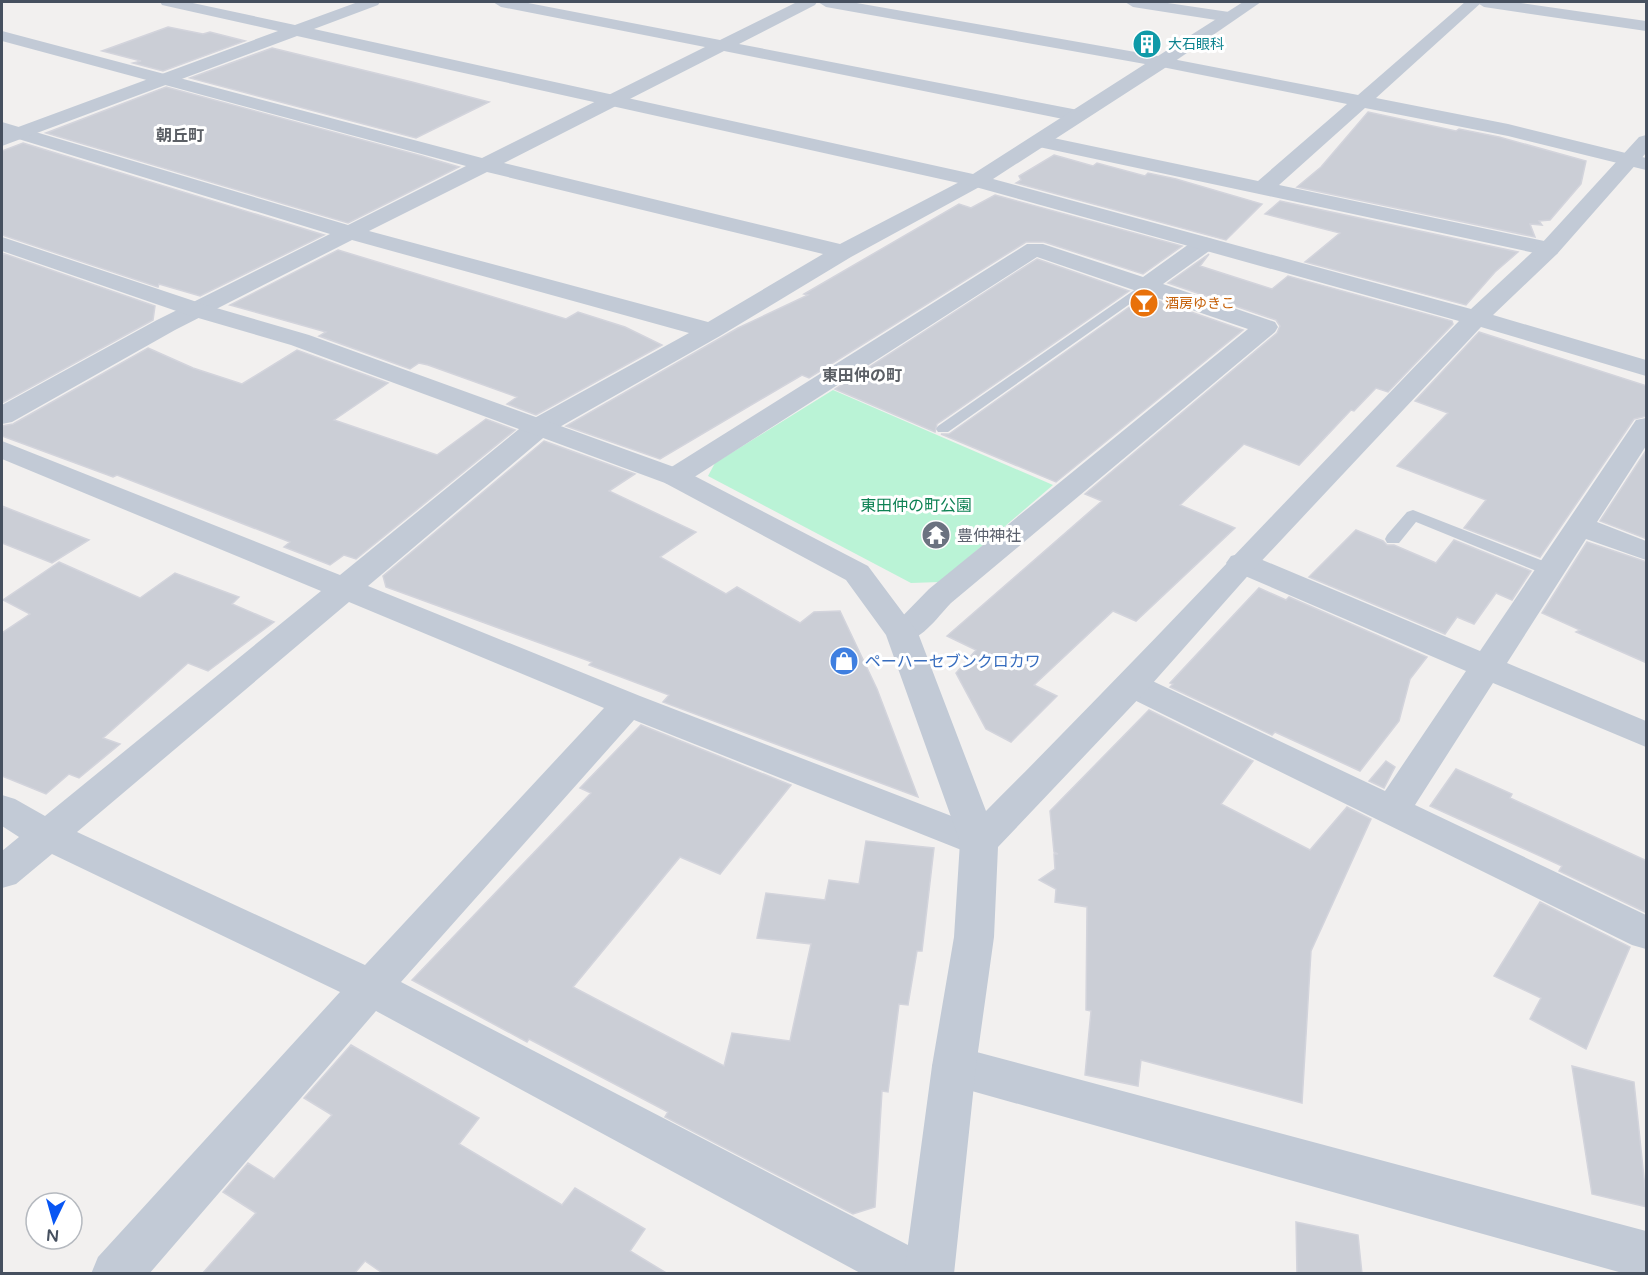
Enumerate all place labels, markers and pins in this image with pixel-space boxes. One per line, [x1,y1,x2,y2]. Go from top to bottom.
building icon: 大石眼科 [1131,28,1163,60]
place label: 大石眼科 [1168,36,1224,53]
bar icon: 酒房ゆきこ [1128,287,1160,319]
place label: 酒房ゆきこ [1165,295,1235,312]
temple icon: 豊仲神社 [920,519,952,551]
place label: 豊仲神社 [957,526,1021,546]
shop icon: ペーハーセブンクロカワ [828,645,860,677]
place label: ペーハーセブンクロカワ [865,652,1041,672]

